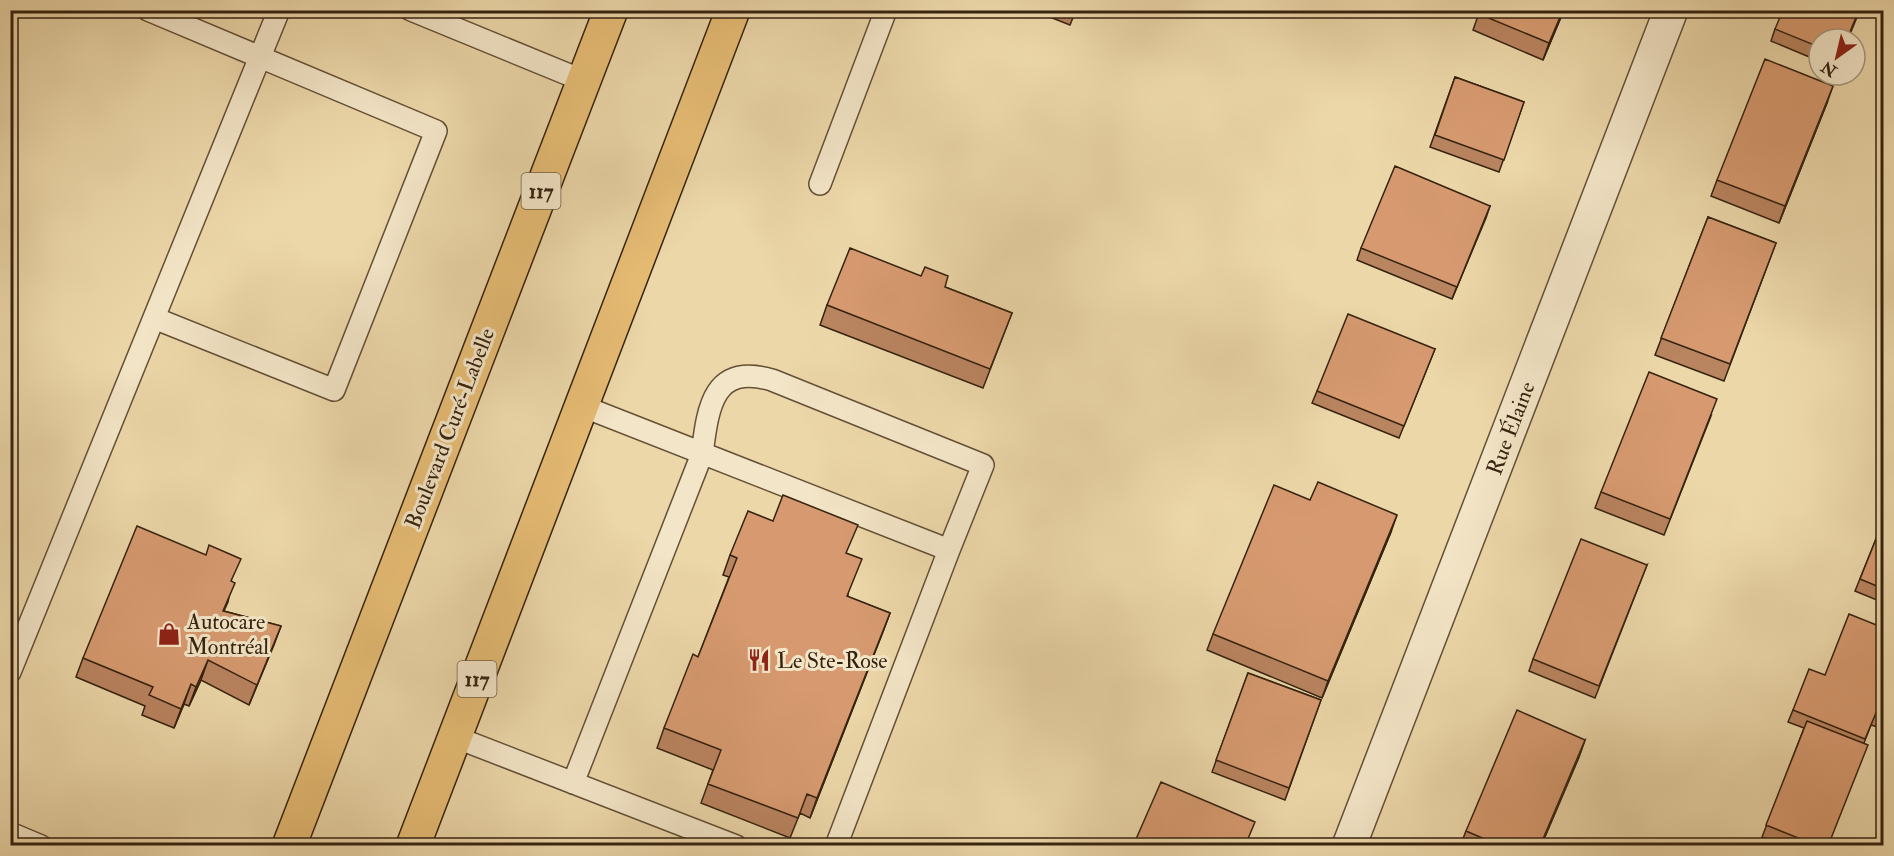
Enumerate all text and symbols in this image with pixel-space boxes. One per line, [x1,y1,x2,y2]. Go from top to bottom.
north arrow [1807,27,1867,87]
text: N [1817,56,1842,81]
road number: 117 [522,173,560,209]
street label: Boulevard Curé-Labelle [399,324,501,533]
street label: Rue Élaine [1479,377,1542,479]
place label: Autocare Montréal [186,608,269,661]
shop icon: Autocare Montréal [156,621,182,647]
restaurant icon: Le Ste-Rose [746,647,772,673]
place label: Le Ste-Rose [777,647,887,675]
road number: 117 [458,661,496,697]

